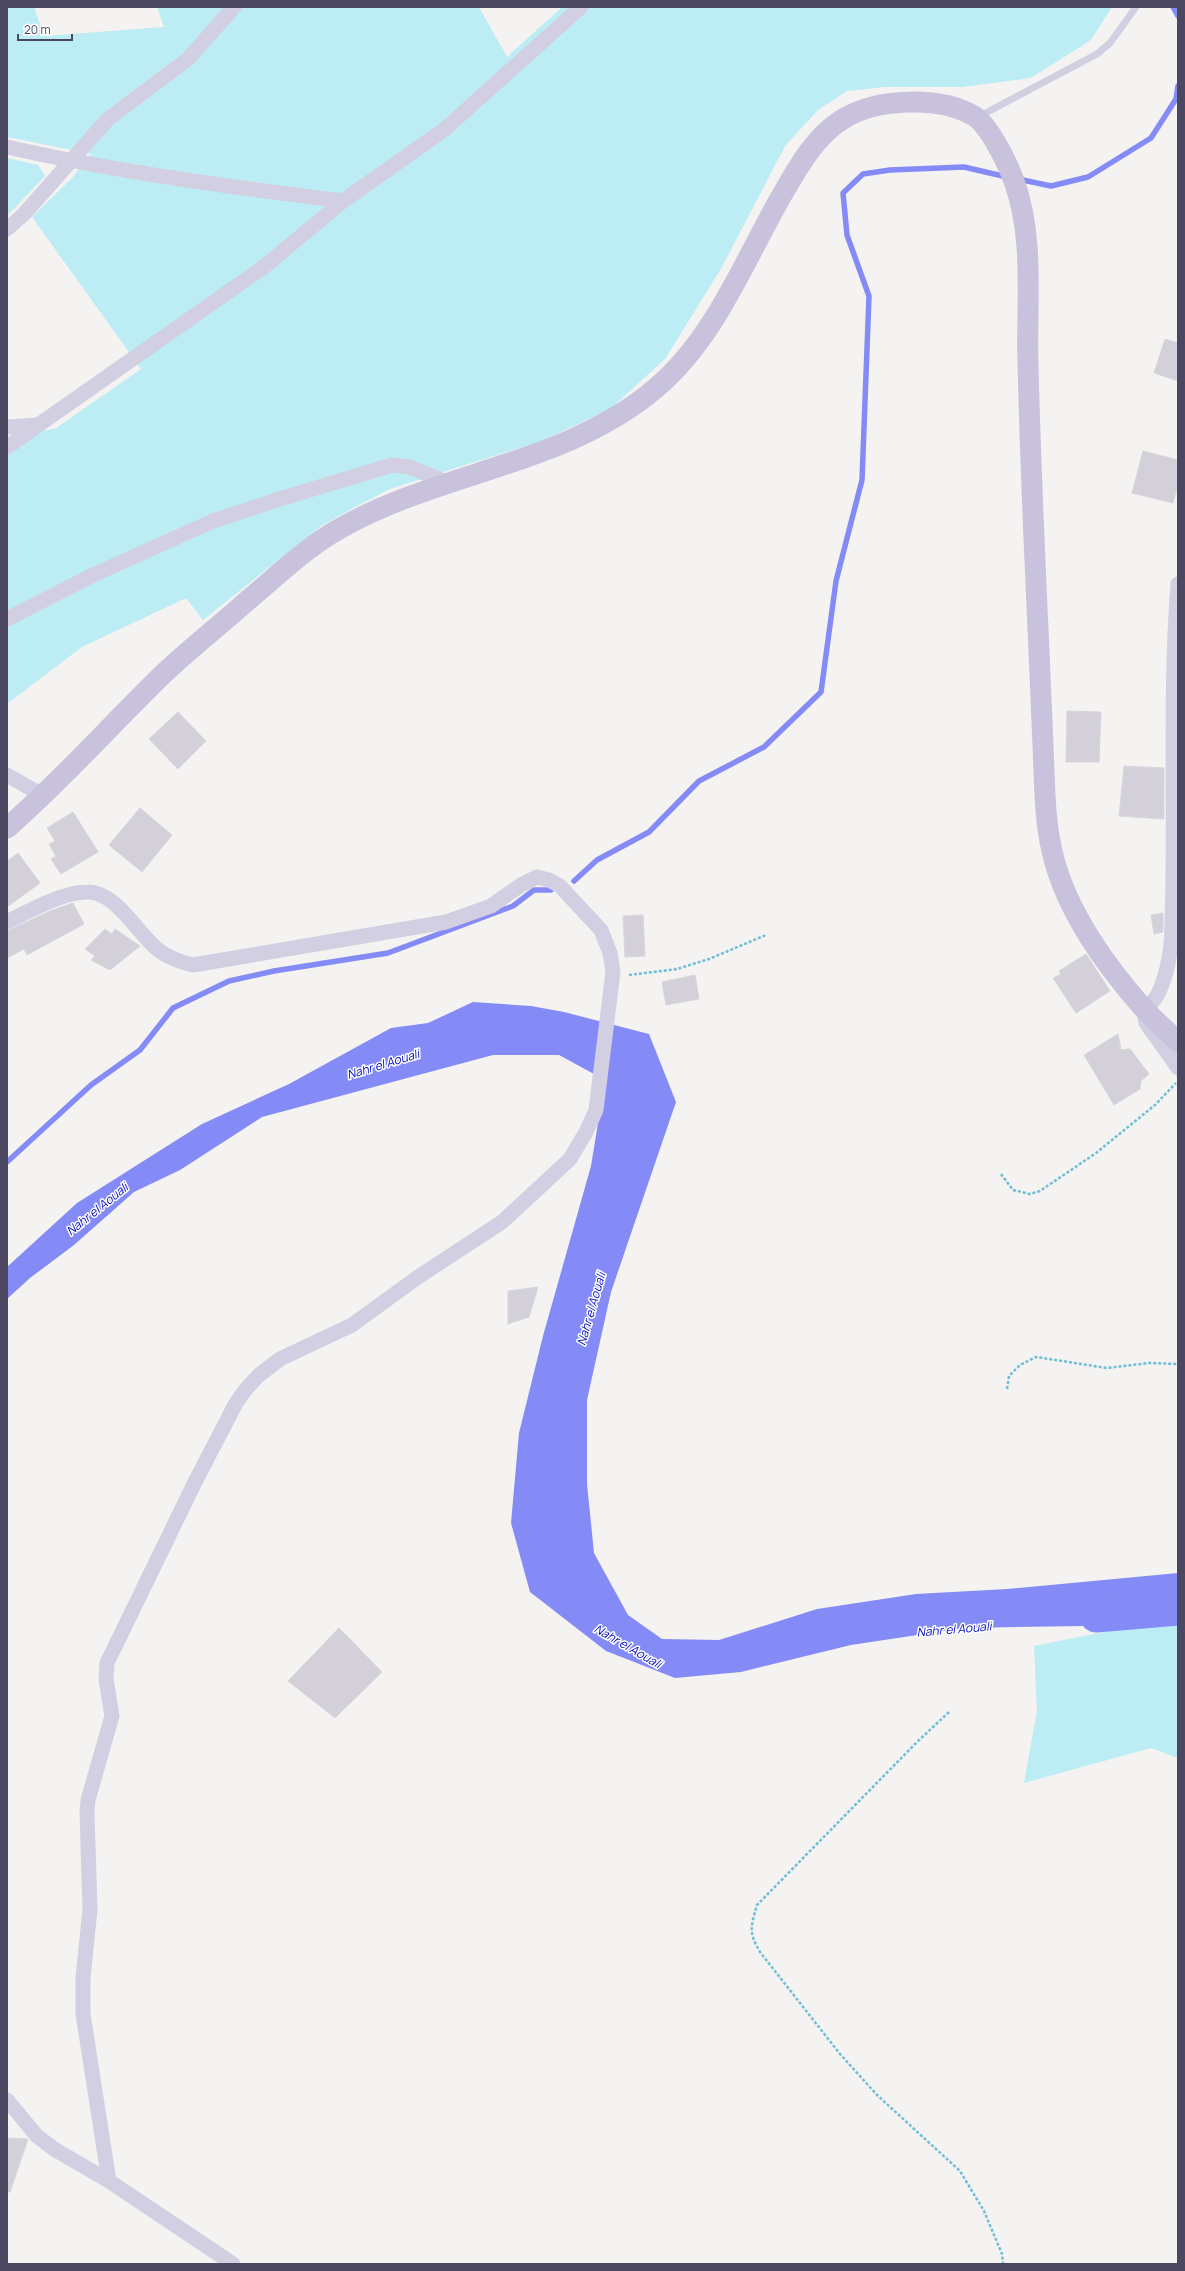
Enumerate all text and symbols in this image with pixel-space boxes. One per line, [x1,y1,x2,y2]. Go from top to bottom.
scale bar [18,16,72,42]
text: 20 m [24,21,51,38]
water label: Nahr el Aouali [345,1044,423,1083]
water label: Nahr el Aouali [62,1177,133,1239]
water label: Nahr el Aouali [572,1268,610,1347]
water label: Nahr el Aouali [916,1617,994,1641]
water label: Nahr el Aouali [591,1620,667,1673]

